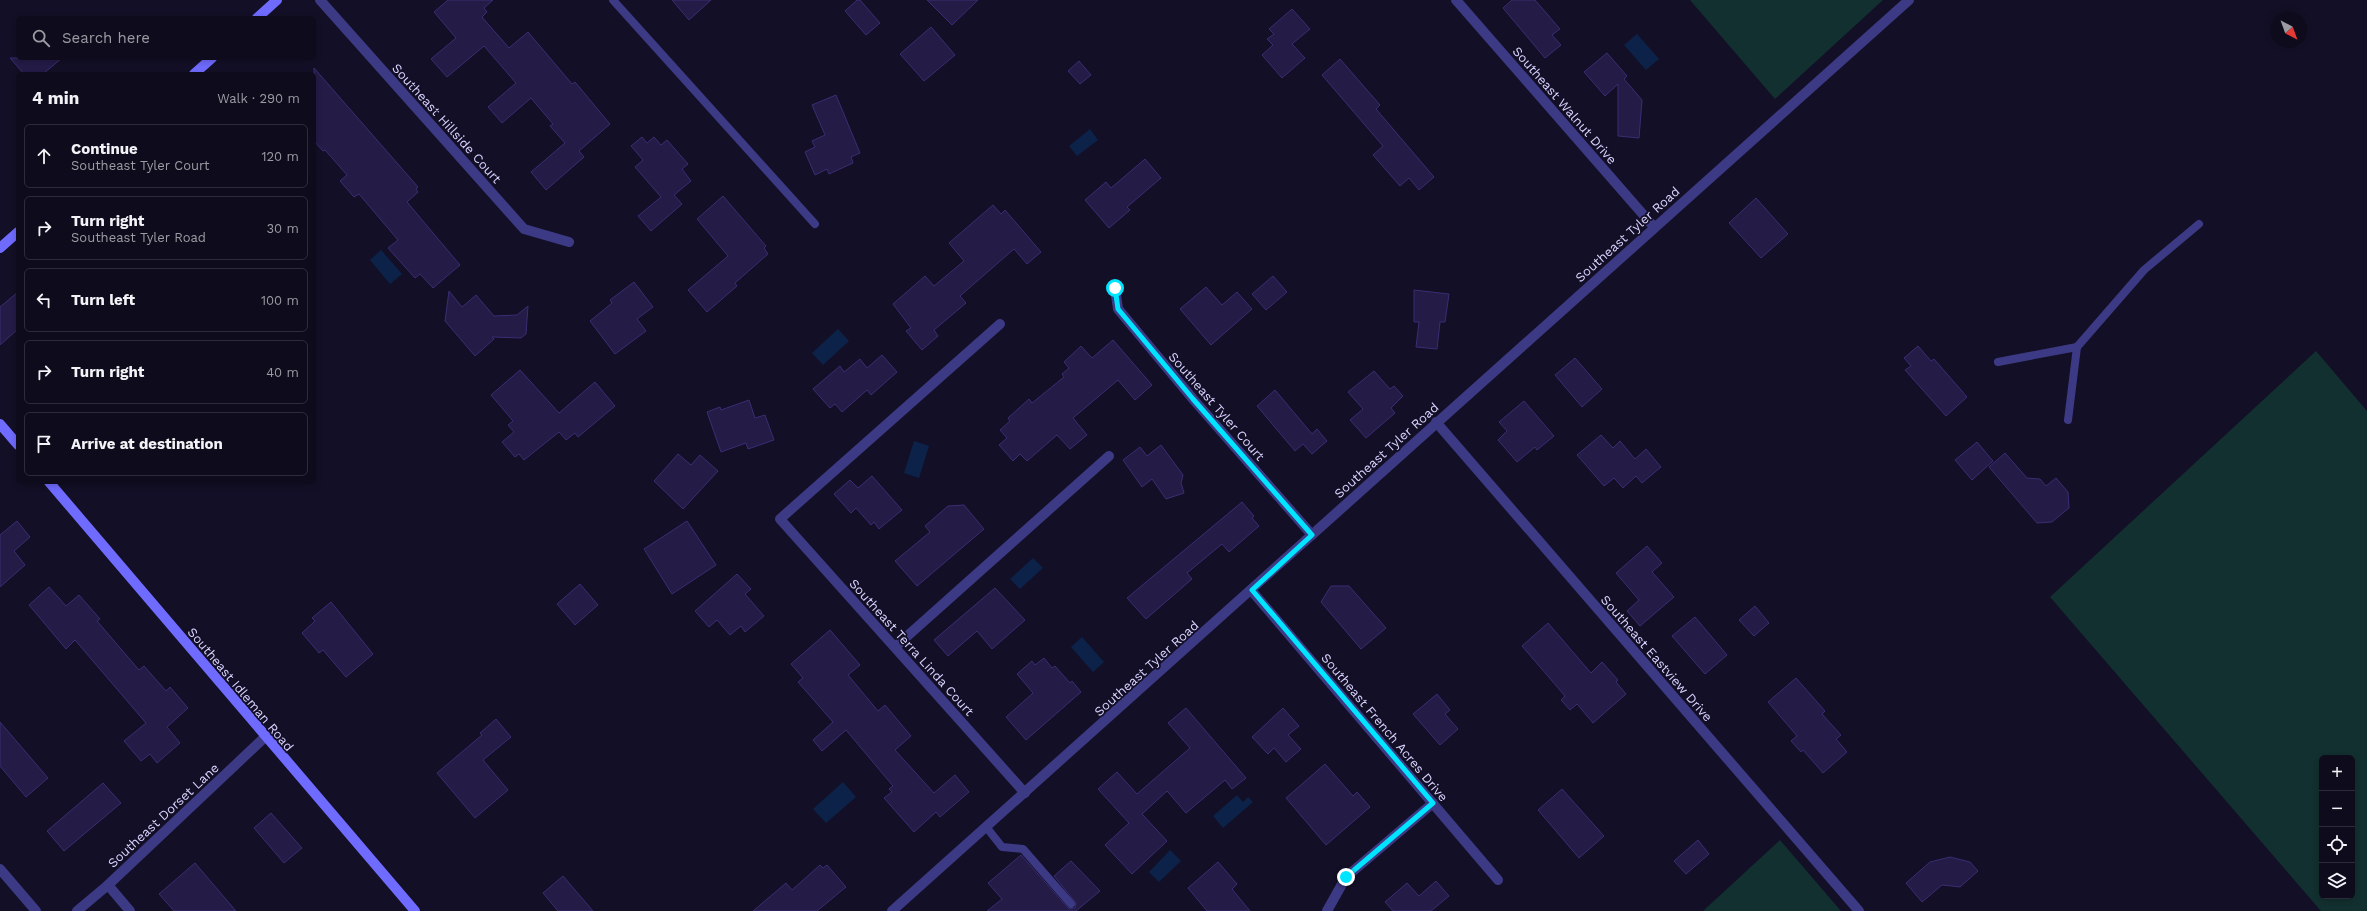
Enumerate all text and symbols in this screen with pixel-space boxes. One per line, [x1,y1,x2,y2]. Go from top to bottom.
north arrow [2271,12,2307,48]
search box [16,16,316,60]
icon: search [30,27,52,49]
text: Search here [62,29,150,47]
street label: Southeast Walnut Drive [1510,44,1620,167]
street label: Southeast Hillside Court [389,60,505,187]
text: 4 min [32,88,79,108]
text: Walk · 290 m [217,91,300,106]
text: Continue [71,140,138,158]
icon: ahead [33,145,55,167]
text: 120 m [261,149,299,164]
text: Southeast Tyler Court [71,158,209,173]
street label: Southeast Tyler Road [1572,184,1683,285]
text: Turn right [71,212,144,230]
icon: right [33,217,55,239]
text: 30 m [267,221,299,236]
text: Southeast Tyler Road [71,230,206,245]
route start [1106,279,1124,297]
icon: left [33,289,55,311]
text: Turn left [71,291,135,309]
text: 100 m [261,293,299,308]
street label: Southeast Tyler Court [1166,349,1268,464]
icon: right [33,361,55,383]
text: Turn right [71,363,144,381]
text: 40 m [266,365,299,380]
street label: Southeast Tyler Road [1331,400,1442,501]
icon: arrive [33,433,55,455]
text: Arrive at destination [71,435,223,453]
street label: Southeast Terra Linda Court [846,576,977,719]
street label: Southeast Eastview Drive [1598,592,1715,724]
street label: Southeast Tyler Road [1091,618,1202,719]
street label: Southeast Idleman Road [185,625,297,754]
street label: Southeast French Acres Drive [1318,650,1451,804]
map controls [2319,755,2355,899]
button: + [2319,755,2355,791]
street label: Southeast Dorset Lane [105,760,222,871]
button: − [2319,791,2355,827]
button: locate [2319,827,2355,863]
button: layers [2319,863,2355,899]
route end [1337,868,1355,886]

